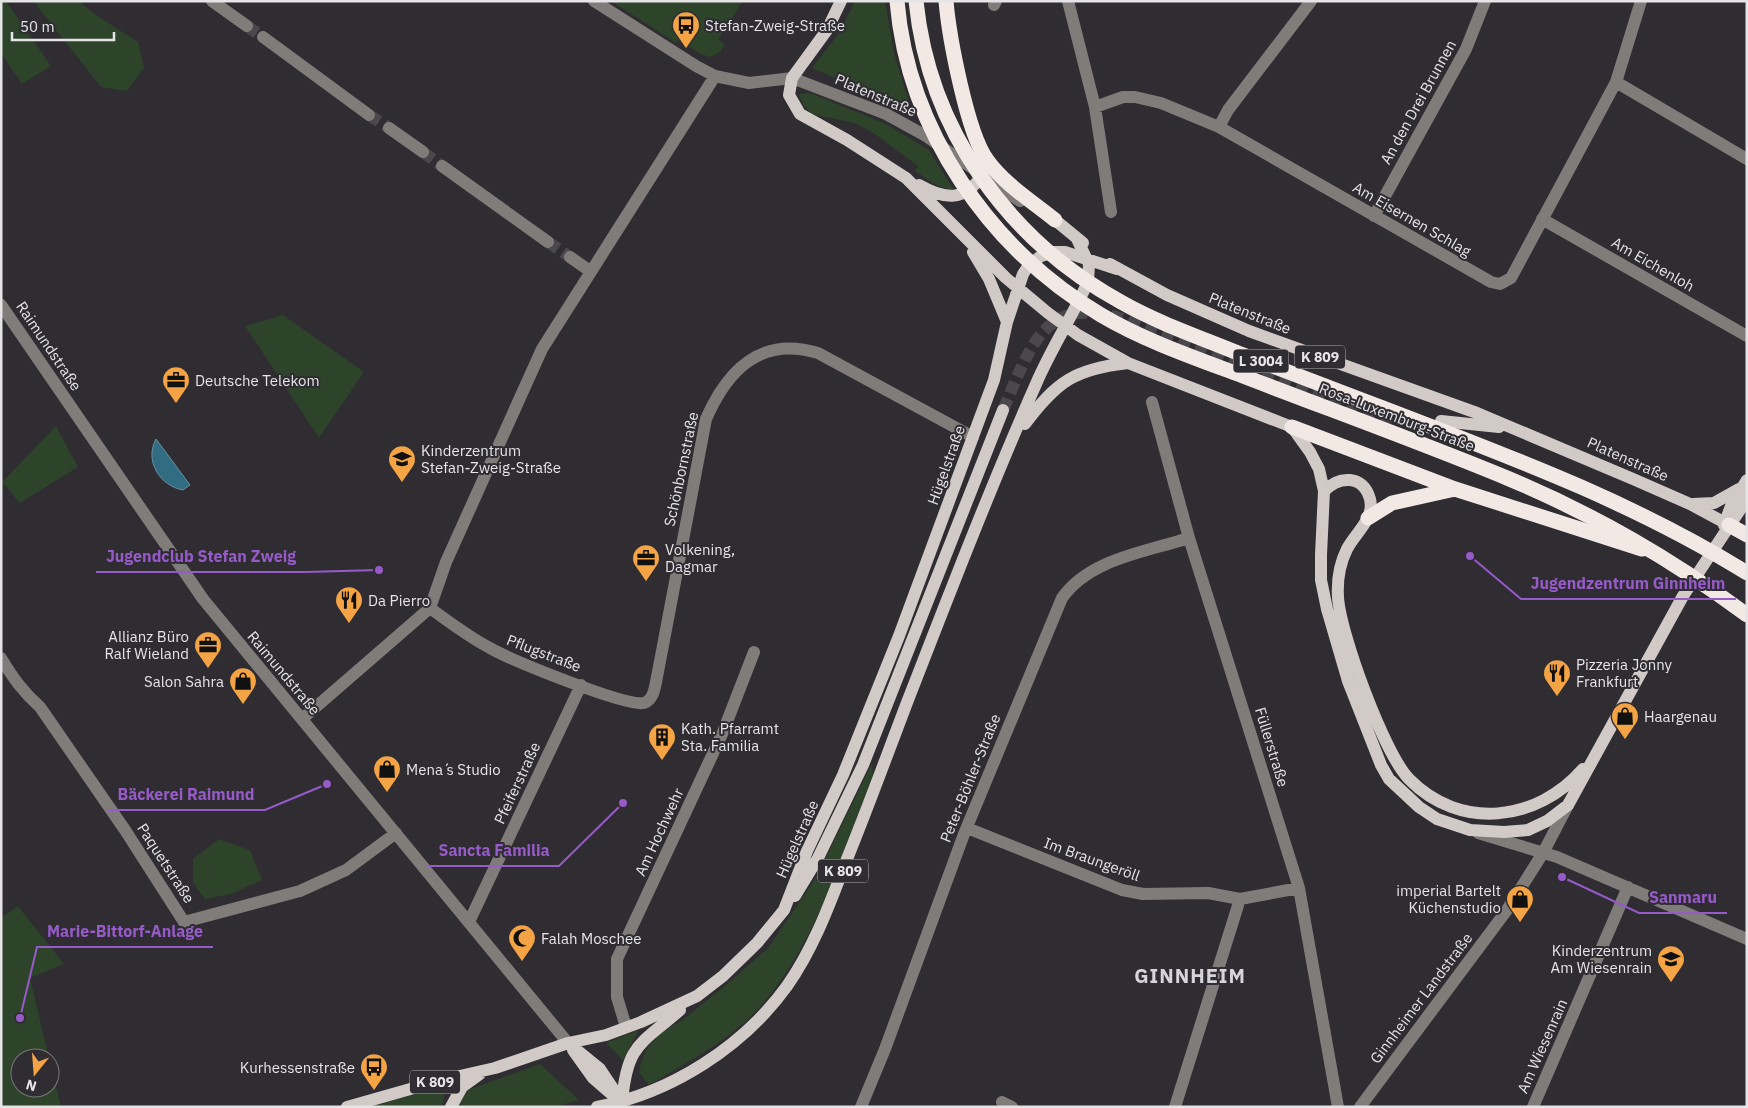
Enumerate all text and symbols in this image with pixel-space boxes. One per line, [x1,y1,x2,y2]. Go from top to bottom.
scale bar [12,10,115,42]
bus stop icon: Stefan-Zweig-Straße [671,10,701,49]
place label: Stefan-Zweig-Straße [705,16,845,35]
text: 50 m [20,17,55,36]
street label: An den Drei Brunnen [1376,36,1460,168]
street label: Platenstraße [832,69,920,121]
street label: Am Eisernen Schlag [1349,177,1475,261]
street label: Am Eichenloh [1608,233,1698,295]
street label: Platenstraße [1206,288,1294,338]
street label: Raimundstraße [12,298,86,394]
road number: K 809 [1295,346,1345,368]
road number: L 3004 [1234,350,1288,372]
office icon: Deutsche Telekom [161,365,191,404]
place label: Deutsche Telekom [195,371,320,390]
street label: Rosa-Luxemburg-Straße [1317,379,1477,455]
street label: Schönbornstraße [660,410,702,528]
street label: Hügelstraße [923,423,969,507]
street label: Platenstraße [1584,433,1672,485]
place label: Kinderzentrum Stefan-Zweig-Straße [421,441,561,477]
school or university icon: Kinderzentrum Stefan-Zweig-Straße [387,444,417,483]
place label: Volkening, Dagmar [665,540,735,576]
callout: Jugendclub Stefan Zweig [96,541,306,572]
office icon: Volkening, Dagmar [631,543,661,582]
text: Jugendclub Stefan Zweig [106,546,296,566]
callout: Jugendzentrum Ginnheim [1521,568,1736,599]
text: Jugendzentrum Ginnheim [1531,573,1725,593]
restaurant icon: Da Pierro [334,585,364,624]
place label: Da Pierro [368,591,430,610]
place label: Allianz Büro Ralf Wieland [104,627,189,663]
street label: Raimundstraße [243,627,325,719]
office icon: Allianz Büro Ralf Wieland [193,630,223,669]
street label: Pflugstraße [504,630,584,676]
place label: Pizzeria Jonny Frankfurt [1576,655,1673,691]
restaurant icon: Pizzeria Jonny Frankfurt [1542,658,1572,697]
shop icon: Salon Sahra [228,666,258,705]
place label: Salon Sahra [144,672,224,691]
shop icon: Haargenau [1610,701,1640,740]
street label: Füllerstraße [1251,705,1293,789]
place label: Haargenau [1644,707,1717,726]
street label: Peter-Böhler-Straße [936,711,1004,845]
place label: Kath. Pfarramt Sta. Familia [681,719,779,755]
building icon: Kath. Pfarramt Sta. Familia [647,722,677,761]
street label: Pfeiferstraße [490,739,544,827]
shop icon: Mena ́s Studio [372,754,402,793]
place label: Mena ́s Studio [406,760,501,779]
callout: Bäckerei Raimund [108,779,265,810]
text: Bäckerei Raimund [118,784,254,804]
street label: Am Hochwehr [630,785,688,879]
street label: Hügelstraße [771,797,823,881]
street label: Paquetstraße [133,819,199,907]
street label: Im Braungeröll [1041,833,1143,885]
callout: Sancta Familia [428,835,559,866]
text: Sancta Familia [438,840,550,860]
road number: K 809 [818,859,868,882]
place label: imperial Bartelt Küchenstudio [1396,881,1501,917]
callout: Sanmaru [1639,882,1727,913]
shop icon: imperial Bartelt Küchenstudio [1505,884,1535,923]
text: Sanmaru [1649,887,1717,907]
callout: Marie-Bittorf-Anlage [37,916,213,947]
text: Marie-Bittorf-Anlage [47,921,203,941]
mosque icon: Falah Moschee [507,923,537,962]
place label: Falah Moschee [541,929,641,948]
street label: Ginnheimer Landstraße [1366,929,1476,1067]
place label: Kinderzentrum Am Wiesenrain [1551,941,1652,977]
school or university icon: Kinderzentrum Am Wiesenrain [1656,944,1686,983]
district label: GINNHEIM [1134,962,1246,989]
street label: Am Wiesenrain [1513,996,1571,1096]
north arrow [10,1048,60,1098]
bus stop icon: Kurhessenstraße [359,1052,389,1091]
place label: Kurhessenstraße [240,1058,355,1077]
road number: K 809 [410,1070,460,1094]
text: N [24,1075,39,1096]

